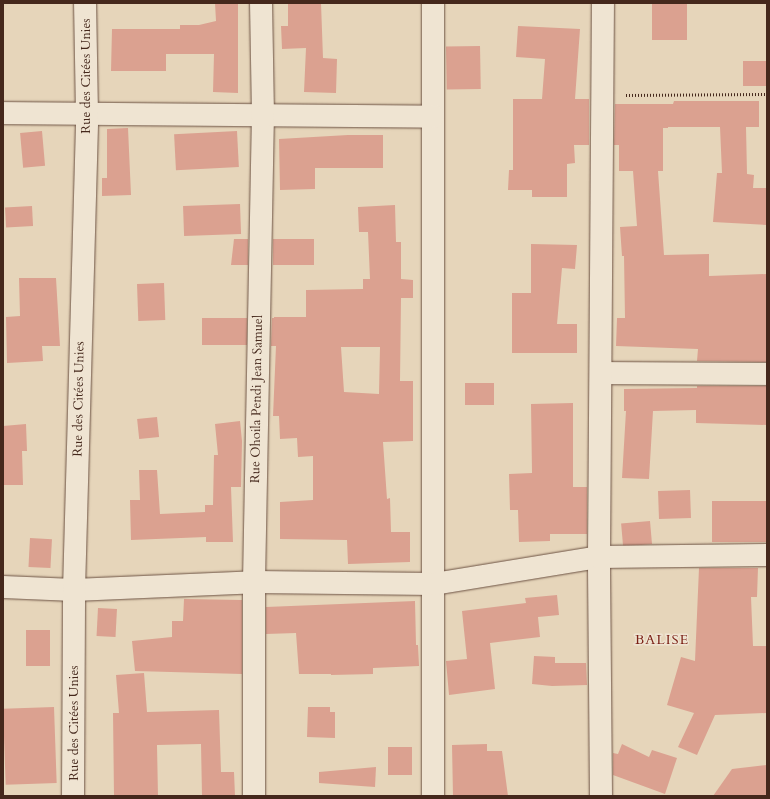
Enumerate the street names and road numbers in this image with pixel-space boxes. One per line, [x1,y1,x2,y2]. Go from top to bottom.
street label: Rue des Citées Unies [78,18,94,134]
street label: Rue Ohoila Pendi Jean Samuel [248,315,266,483]
street label: Rue des Citées Unies [70,341,88,457]
street label: Rue des Citées Unies [66,665,82,781]

